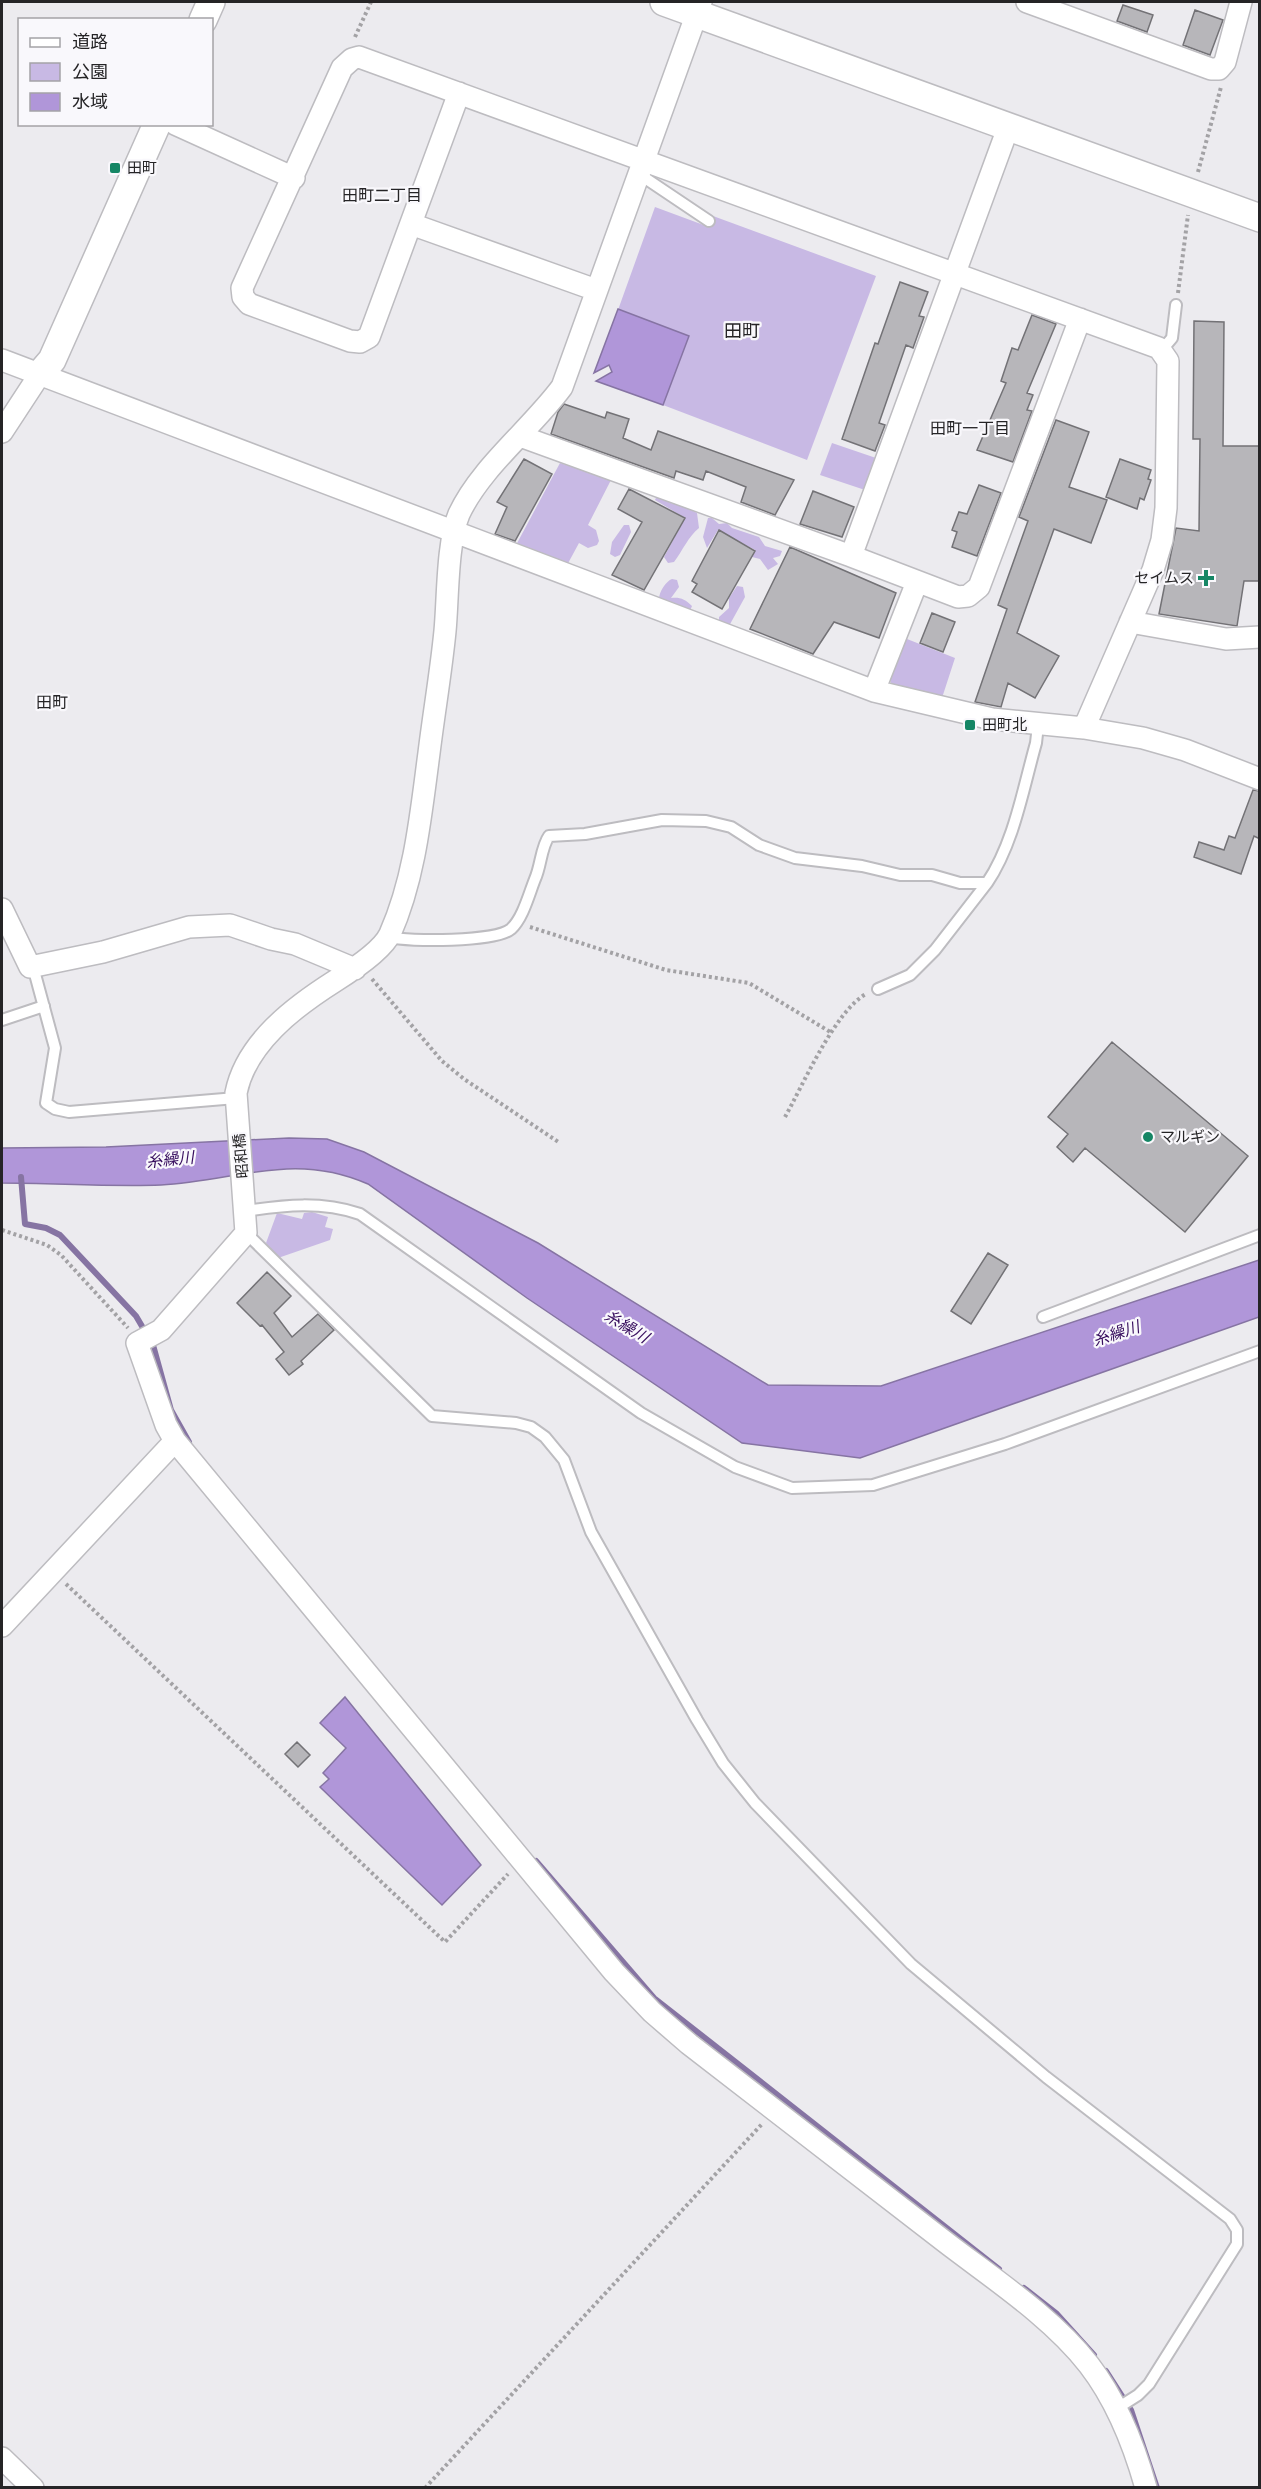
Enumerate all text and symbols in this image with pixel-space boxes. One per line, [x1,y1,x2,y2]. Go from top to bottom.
legend [18,18,213,126]
text: 道路 [72,30,108,52]
text: 公園 [72,60,108,82]
text: 水域 [72,90,108,112]
place label: 田町 [127,158,157,176]
marker: 田町 [108,161,122,175]
district label: 田町二丁目 [342,185,422,204]
district label: 田町 [724,319,760,341]
district label: 田町一丁目 [930,418,1010,437]
place label: セイムス [1134,568,1194,586]
marker: セイムス [1199,571,1213,585]
district label: 田町 [36,692,68,711]
place label: 田町北 [982,715,1027,733]
marker: 田町北 [963,718,977,732]
place label: マルギン [1160,1127,1220,1145]
marker: マルギン [1141,1130,1155,1144]
street label: 昭和橋 [229,1133,251,1179]
water label: 糸繰川 [145,1146,197,1170]
water label: 糸繰川 [602,1305,654,1347]
water label: 糸繰川 [1090,1315,1144,1349]

